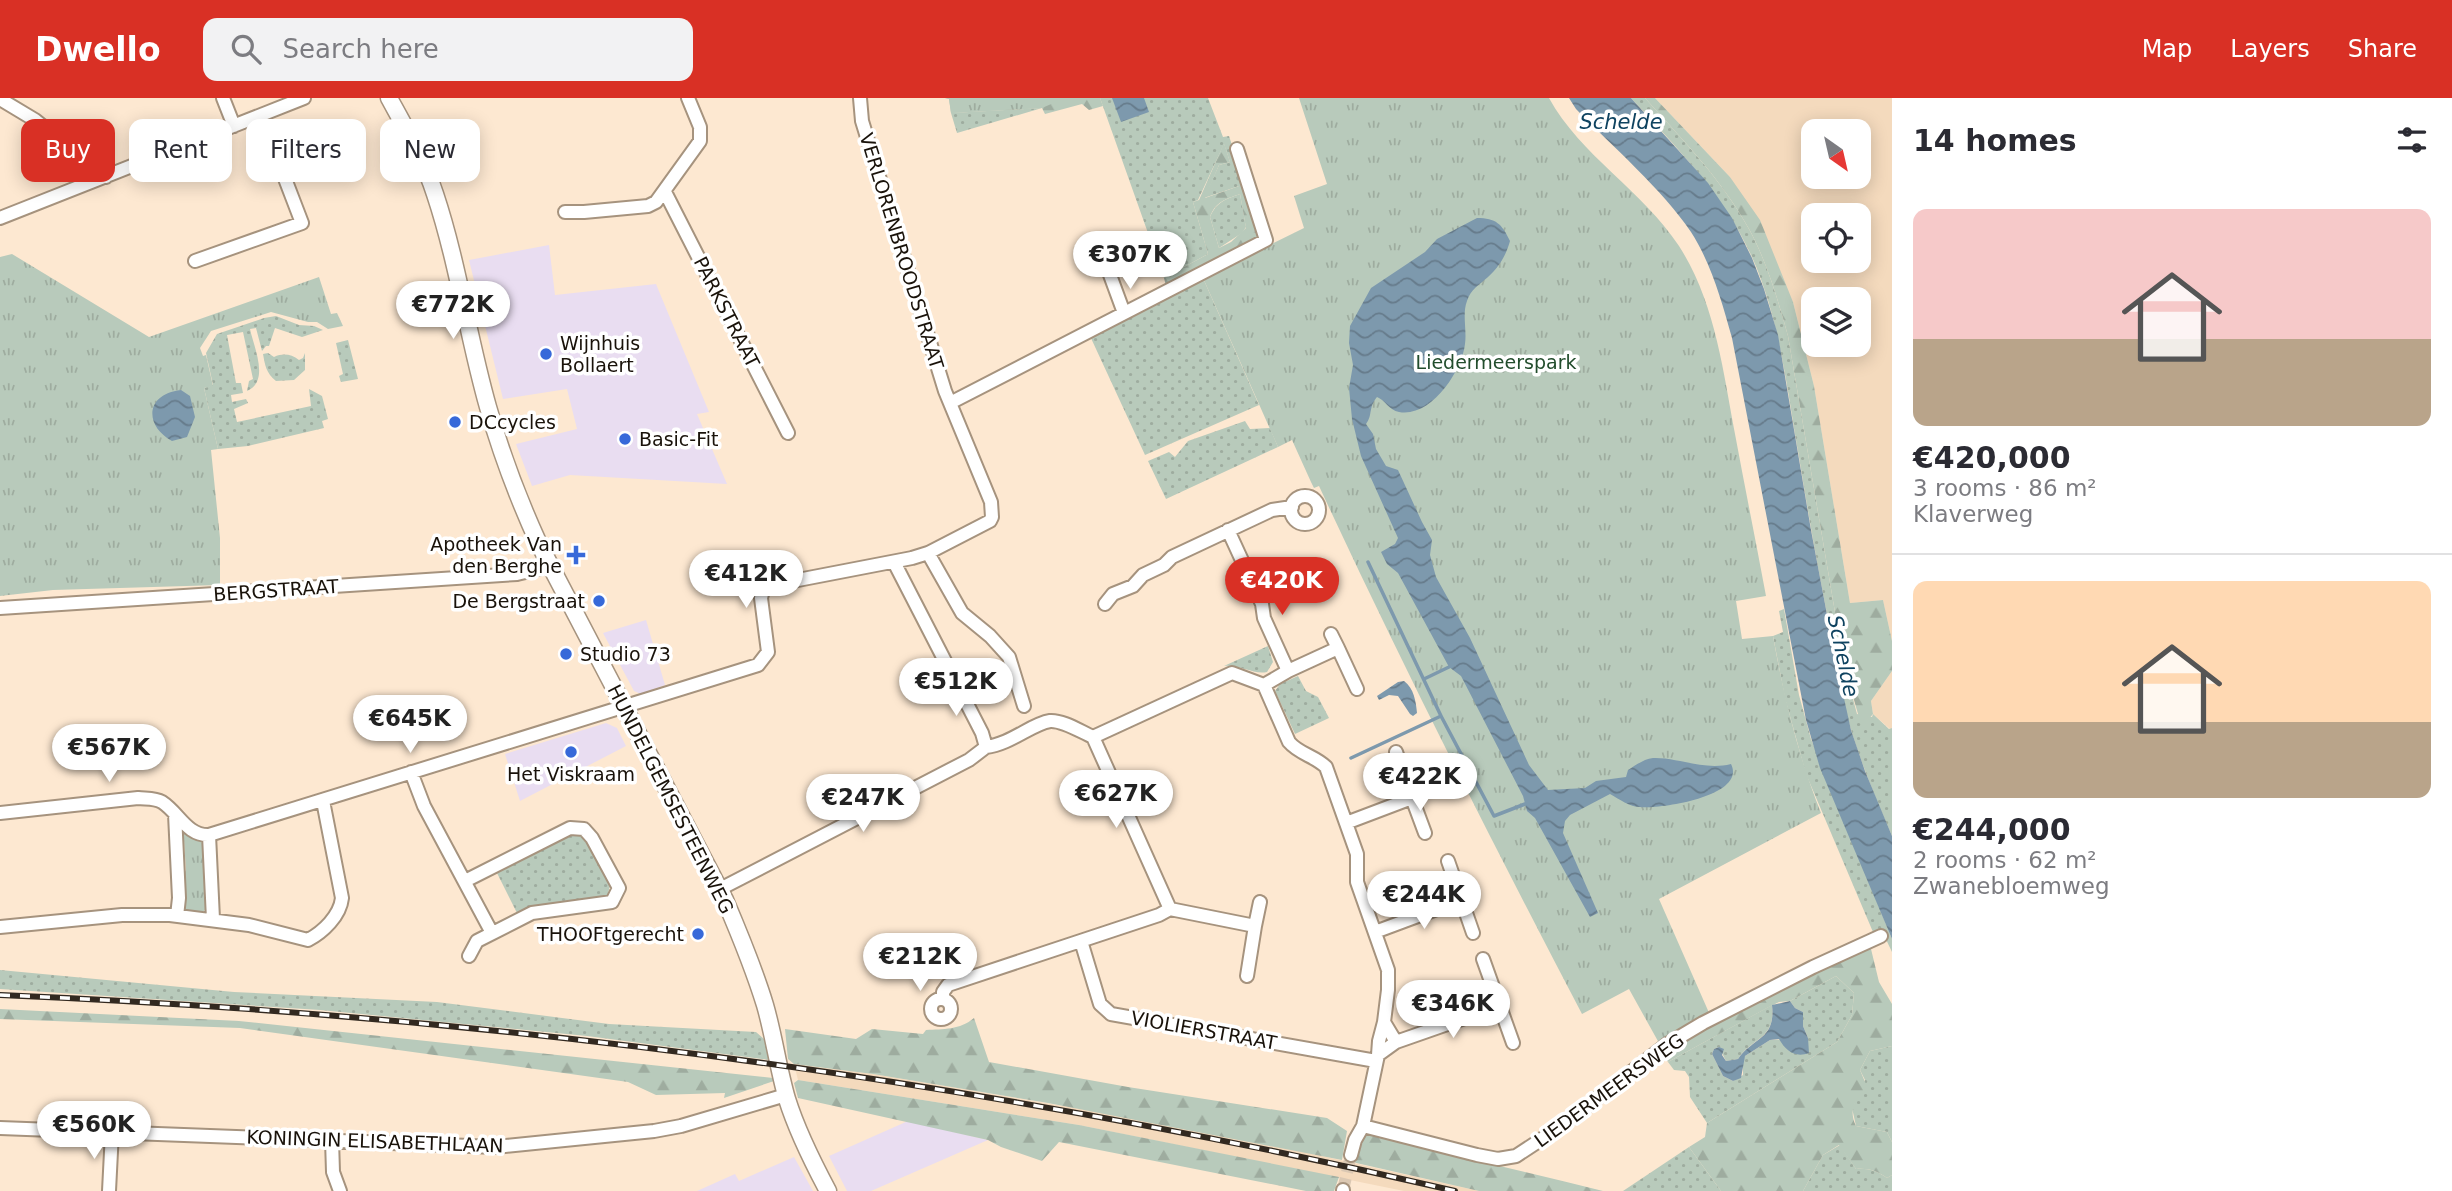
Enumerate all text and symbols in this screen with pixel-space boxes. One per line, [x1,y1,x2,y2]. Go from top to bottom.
search box [203,18,693,81]
text: Dwello [35,30,161,69]
icon: search [227,30,265,68]
text: Search here [283,34,439,64]
text: Map [2142,35,2192,63]
text: Layers [2230,35,2310,63]
text: Share [2348,35,2417,63]
water label: Schelde [1579,110,1663,134]
chip: Buy [21,119,115,182]
chip: Rent [129,119,232,182]
chip: Filters [246,119,366,182]
chip: New [380,119,480,182]
north arrow [1801,119,1871,189]
map controls [1801,119,1871,357]
icon: filters [2393,121,2431,159]
text: 14 homes [1913,123,2077,158]
street label: VERLORENBROODSTRAAT [856,130,949,372]
button: locate [1801,203,1871,273]
pin: €307K [1081,232,1179,291]
text: €307K [1089,241,1171,267]
street label: PARKSTRAAT [690,253,765,372]
icon: home [2109,254,2235,380]
pin: €772K [404,282,502,341]
button: layers [1801,287,1871,357]
text: €772K [412,291,494,317]
place label: Wijnhuis Bollaert [560,332,640,376]
marker: Wijnhuis Bollaert [538,346,554,362]
park label: Liedermeerspark [1416,351,1576,373]
place label: DCcycles [469,411,556,433]
marker: DCcycles [447,414,463,430]
place label: Basic-Fit [639,428,718,450]
marker: Basic-Fit [617,431,633,447]
text: €420,000 [1913,440,2071,475]
text: 3 rooms · 86 m² [1913,475,2097,501]
text: Klaverweg [1913,501,2033,527]
place label: Apotheek Van den Berghe [430,533,562,577]
marker: Apotheek Van den Berghe [568,547,584,563]
pin: €412K [697,550,795,610]
pin: €420K [1233,558,1331,617]
text: €412K [705,560,787,586]
text: €420K [1241,567,1323,593]
street label: BERGSTRAAT [213,575,340,605]
place label: De Bergstraat [452,590,585,612]
marker: De Bergstraat [591,593,607,609]
water label: Schelde [1823,613,1863,699]
icon: home [2109,626,2235,752]
place label: Studio 73 [580,643,671,665]
marker: Studio 73 [558,646,574,662]
pin: €512K [907,658,1005,718]
text: €512K [915,668,997,694]
street label: HUNDELGEMSESTEENWEG [603,681,739,917]
pin: €645K [361,696,459,755]
text: €645K [369,705,451,731]
pin: €567K [60,724,158,784]
text: €567K [68,734,150,760]
marker: Het Viskraam [563,744,579,760]
pin: €422K [1371,754,1469,813]
place label: Het Viskraam [507,763,635,785]
text: €422K [1379,763,1461,789]
pin: €627K [1067,770,1165,830]
pin: €247K [814,774,912,834]
text: €627K [1075,780,1157,806]
text: €247K [822,784,904,810]
text: €244,000 [1913,812,2071,847]
text: 2 rooms · 62 m² [1913,847,2097,873]
pin: €244K [1375,872,1473,931]
text: Zwanebloemweg [1913,873,2110,899]
text: €244K [1383,881,1465,907]
place label: THOOFtgerecht [536,923,684,945]
marker: THOOFtgerecht [690,926,706,942]
pin: €212K [871,934,969,993]
text: €212K [879,943,961,969]
pin: €346K [1404,981,1502,1040]
text: €346K [1412,990,1494,1016]
street label: VIOLIERSTRAAT [1129,1006,1279,1054]
street label: LIEDERMEERSWEG [1530,1028,1688,1152]
pin: €560K [45,1102,143,1161]
text: €560K [53,1111,135,1137]
street label: KONINGIN ELISABETHLAAN [246,1126,504,1156]

